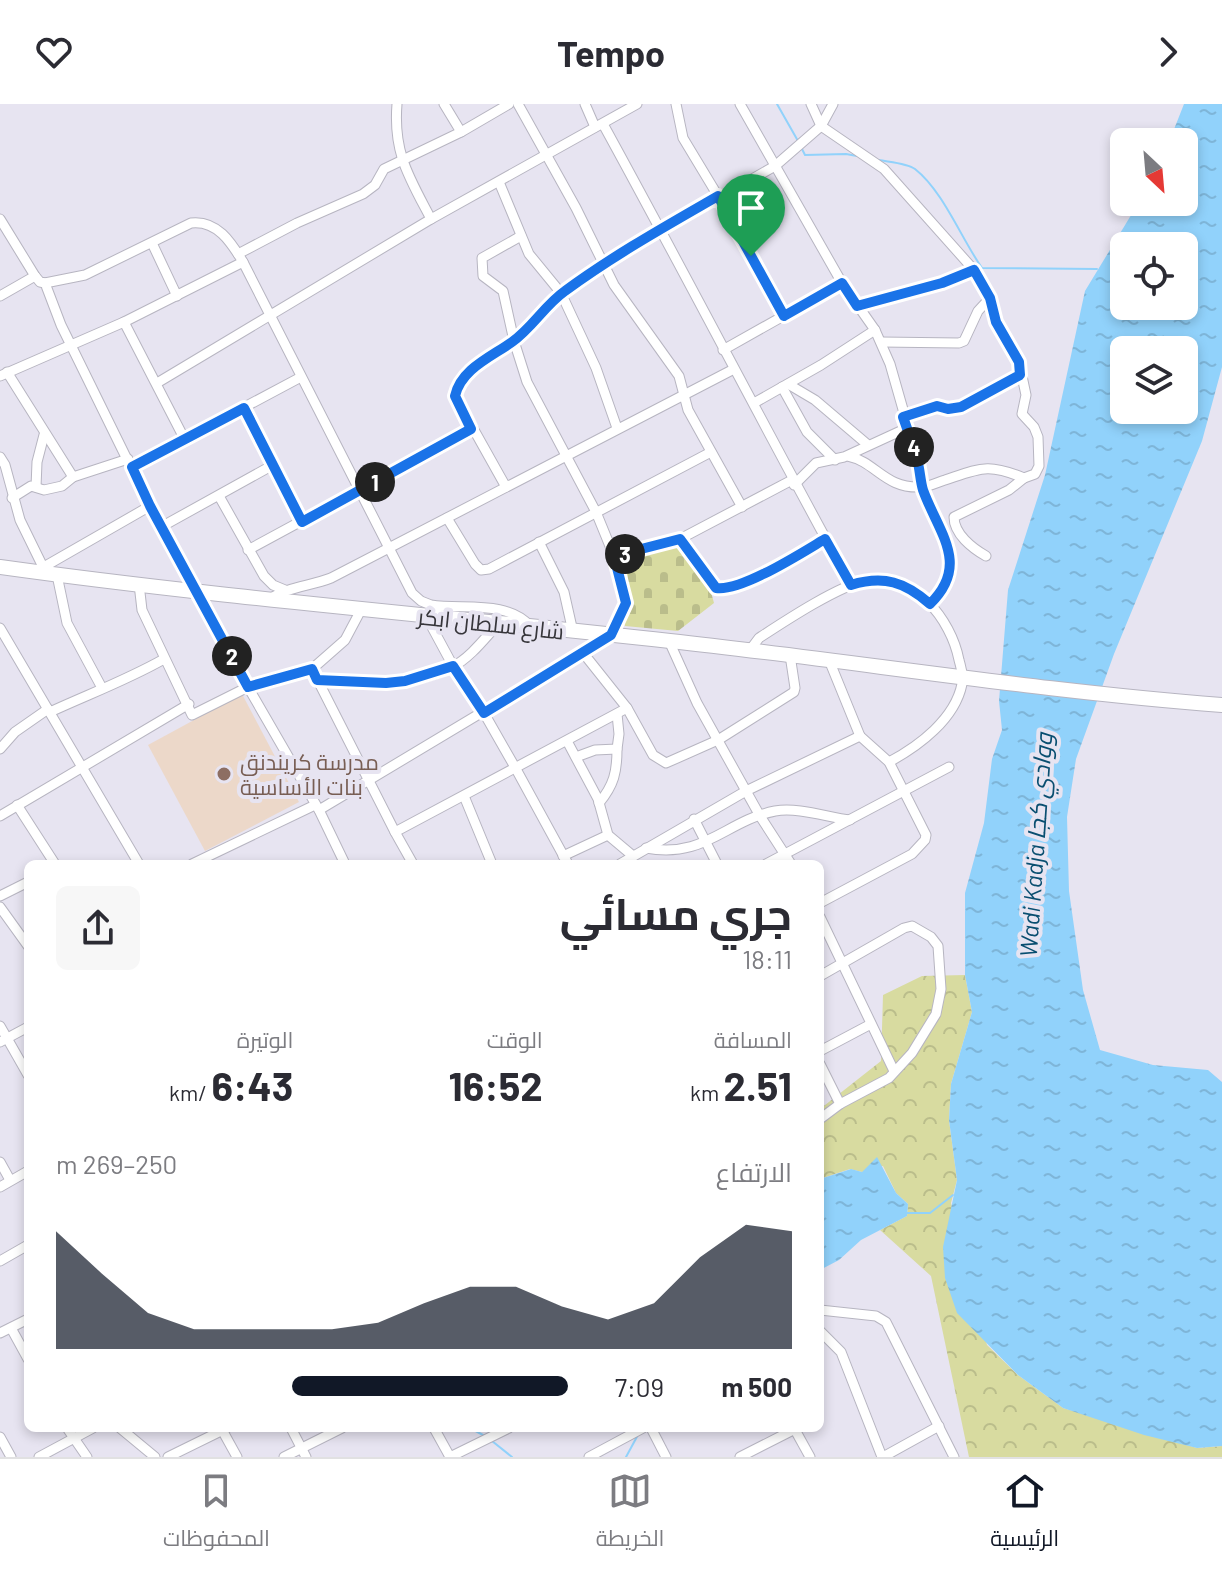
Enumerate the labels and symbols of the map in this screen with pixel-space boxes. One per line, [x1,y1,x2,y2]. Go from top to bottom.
north arrow [1110,128,1198,216]
pin [717,174,785,256]
pin: 4 [894,427,934,467]
pin: 1 [355,462,395,502]
pin: 3 [605,534,645,574]
street label: شارع سلطان ابكر [414,602,565,647]
pin: 2 [212,636,252,676]
water label: Wadi Kadja ووادي كجا [1013,730,1063,959]
place label: مدرسة كريندنق بنات الأساسية [240,748,379,799]
marker: مدرسة كريندنق بنات الأساسية [215,765,233,783]

